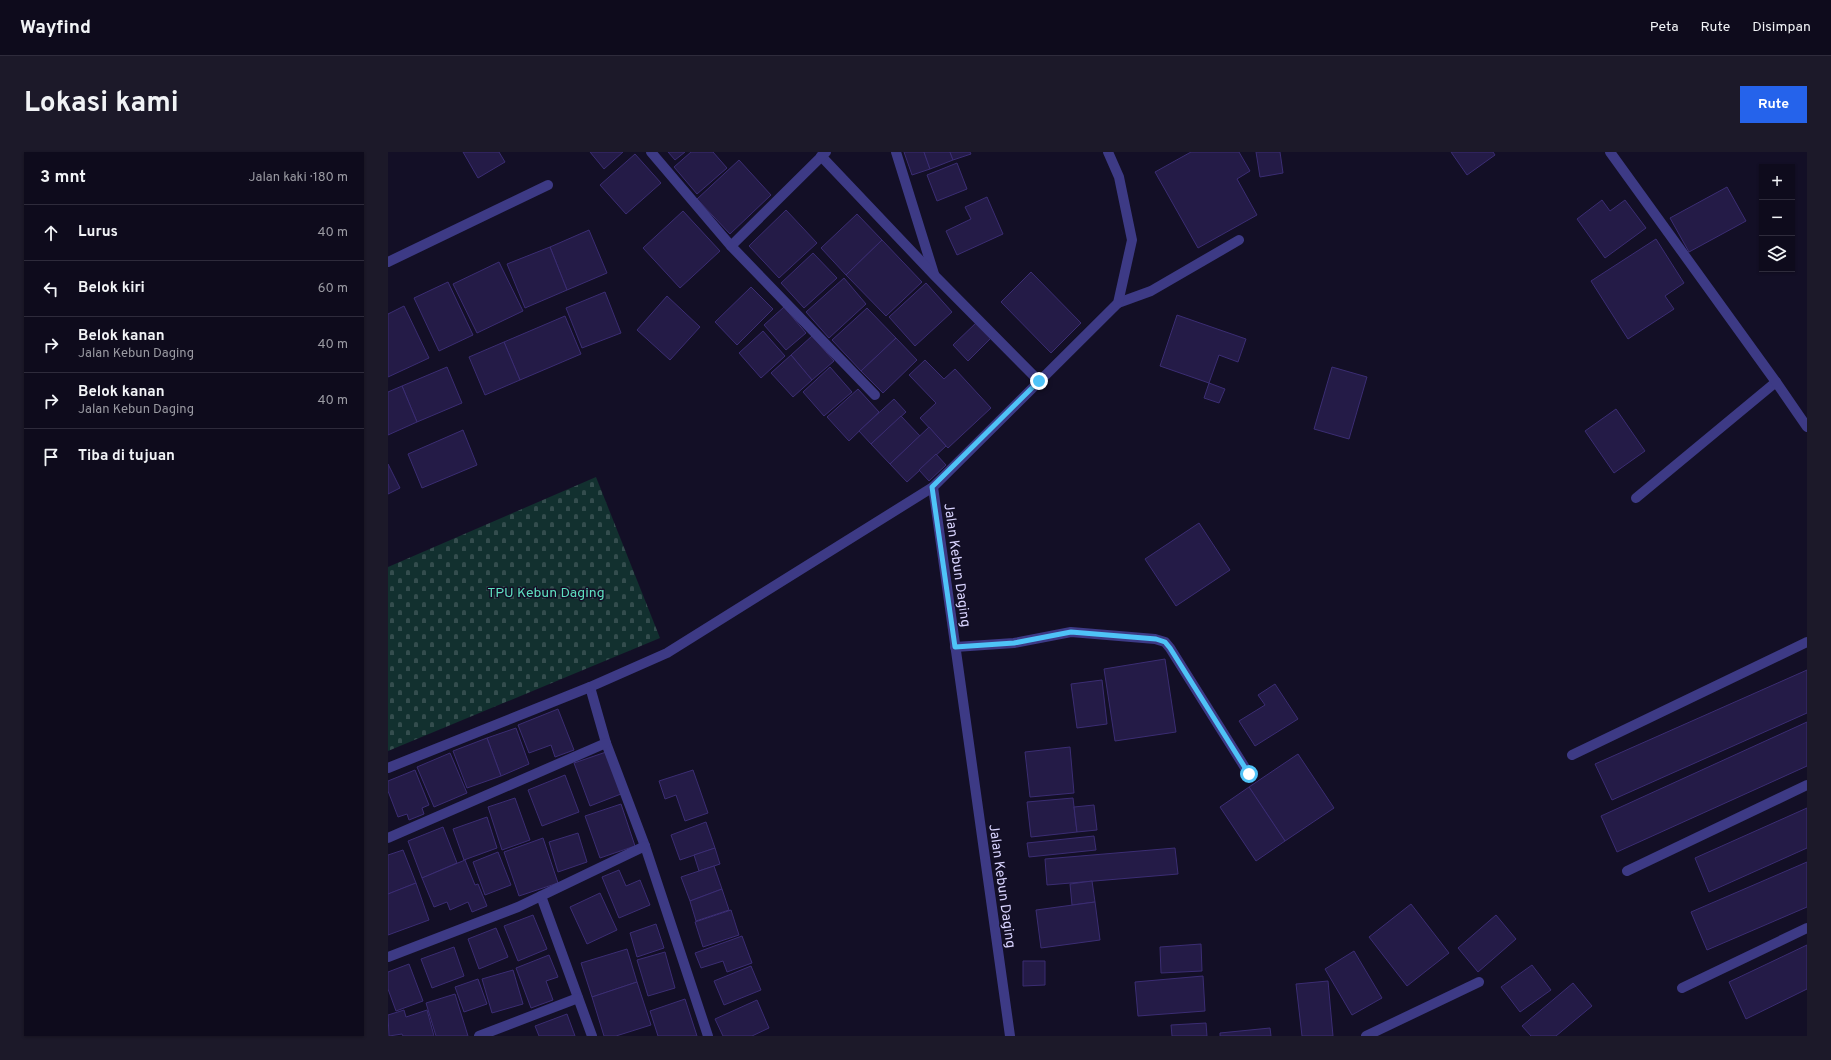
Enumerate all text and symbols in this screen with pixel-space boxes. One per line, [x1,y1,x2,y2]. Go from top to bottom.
text: Wayfind [20,16,91,40]
text: Peta [1650,19,1679,36]
text: Rute [1701,19,1730,36]
text: Disimpan [1752,19,1811,36]
text: Lokasi kami [24,86,179,122]
button: Rute [1740,86,1807,123]
map controls [1759,164,1795,272]
button: + [1759,164,1795,200]
text: 3 mnt [40,167,86,189]
text: Jalan kaki · 180 m [248,170,348,186]
button: − [1759,200,1795,236]
icon: ahead [40,222,62,244]
text: Lurus [78,223,118,242]
text: 40 m [318,225,348,241]
button: layers [1759,236,1795,272]
icon: left [40,278,62,300]
text: Belok kiri [78,279,145,298]
text: 60 m [318,281,348,297]
text: Belok kanan [78,327,165,346]
icon: right [40,334,62,356]
text: 40 m [318,337,348,353]
text: Jalan Kebun Daging [78,346,194,362]
route end [1030,372,1048,390]
text: Belok kanan [78,383,165,402]
icon: right [40,390,62,412]
text: 40 m [318,393,348,409]
text: Jalan Kebun Daging [78,402,194,418]
icon: arrive [40,446,62,468]
text: Tiba di tujuan [78,447,175,466]
street label: Jalan Kebun Daging [939,502,974,628]
park label: TPU Kebun Daging [487,585,605,602]
route start [1240,765,1258,783]
street label: Jalan Kebun Daging [984,823,1019,949]

